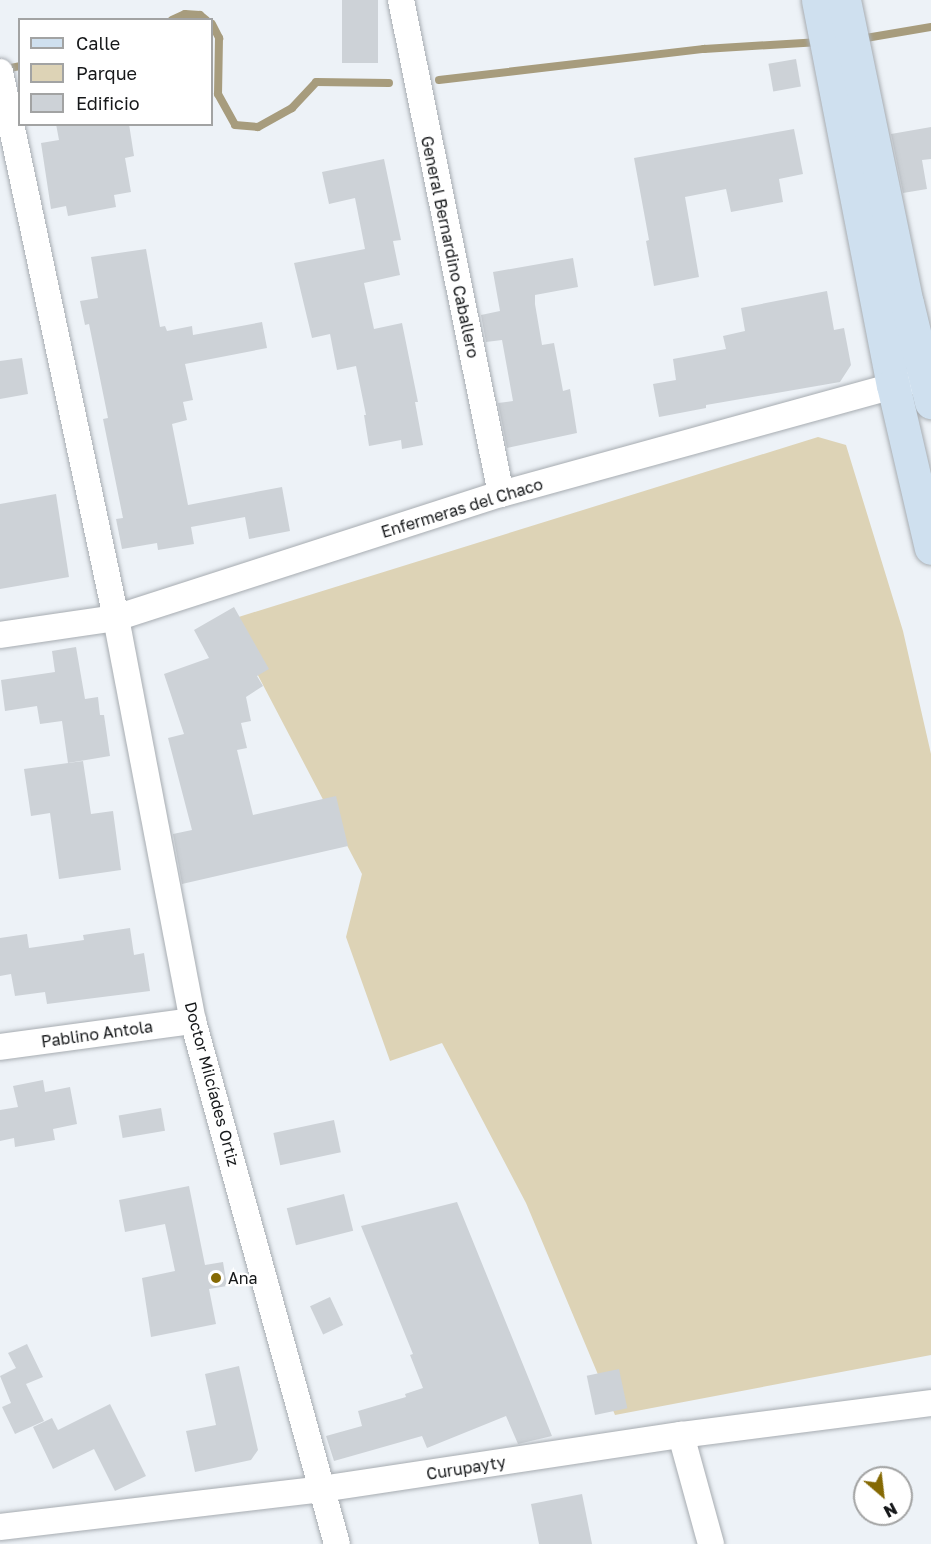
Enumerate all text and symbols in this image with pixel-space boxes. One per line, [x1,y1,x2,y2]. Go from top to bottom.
legend [18,18,213,126]
text: Calle [76,32,120,54]
text: Parque [76,62,137,84]
text: Edificio [76,92,140,114]
street label: General Bernardino Caballero [417,134,483,360]
street label: Enfermeras del Chaco [379,474,545,542]
street label: Doctor Milcíades Ortiz [181,1000,243,1168]
street label: Pablino Antola [40,1017,154,1051]
place label: Ana [228,1268,258,1288]
marker: Ana [209,1271,223,1285]
street label: Curupayty [425,1452,507,1484]
north arrow [853,1466,913,1526]
text: N [880,1498,901,1522]

